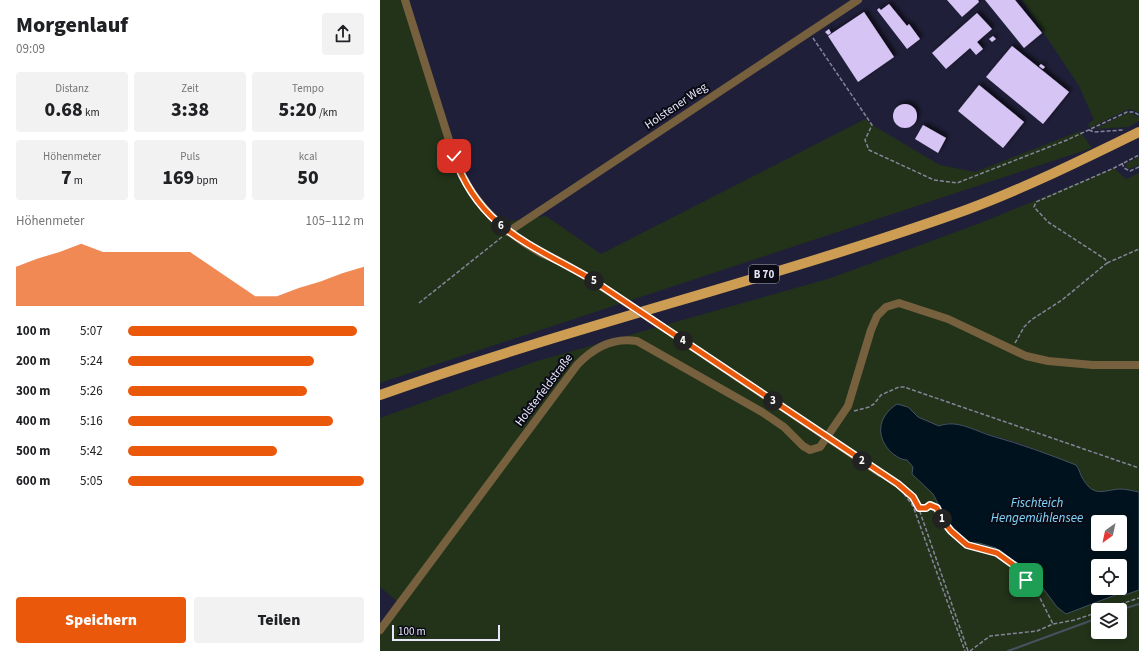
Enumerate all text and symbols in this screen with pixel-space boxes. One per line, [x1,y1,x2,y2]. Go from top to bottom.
text: Morgenlauf [16,9,128,41]
button: share [322,13,364,55]
text: 09:09 [16,40,45,58]
street label: Holstener Weg [641,79,711,133]
text: Distanz [55,81,89,96]
text: Zeit [181,81,199,96]
text: Tempo [292,81,324,96]
text: 0.68 [44,96,83,124]
text: 3:38 [171,96,209,124]
text: 5:20 [279,96,317,124]
text: km [83,105,100,120]
text: /km [317,105,337,120]
pin [437,139,471,173]
icon: check [443,145,465,167]
text: Höhenmeter [43,149,101,164]
text: Puls [180,149,200,164]
text: kcal [299,149,317,164]
text: 7 [61,164,72,192]
text: 169 [162,164,194,192]
text: 50 [297,164,319,192]
text: m [72,173,83,188]
text: bpm [194,173,218,188]
text: Höhenmeter [16,212,84,230]
text: 105–112 m [306,212,364,230]
pin: 6 [491,216,511,236]
text: 6 [498,218,504,233]
road number: B 70 [749,265,779,283]
pin: 5 [584,271,604,291]
text: 5 [591,273,597,288]
text: 100 m [16,322,50,340]
text: 5:07 [80,322,103,340]
pin: 4 [673,331,693,351]
text: 4 [680,333,686,348]
street label: Holsterfeldstraße [511,350,577,430]
text: 200 m [16,352,50,370]
text: 5:24 [80,352,103,370]
text: 300 m [16,382,50,400]
text: 5:26 [80,382,103,400]
pin: 3 [763,391,783,411]
text: 3 [770,393,776,408]
text: 400 m [16,412,50,430]
text: 5:16 [80,412,103,430]
text: 500 m [16,442,50,460]
text: 5:42 [80,442,103,460]
pin: 2 [852,451,872,471]
text: 2 [859,453,865,468]
text: 600 m [16,472,50,490]
text: 5:05 [80,472,103,490]
water label: Fischteich Hengemühlensee [991,494,1083,527]
pin: 1 [932,509,952,529]
text: 1 [939,511,945,526]
north arrow [1091,515,1127,551]
map controls [1091,515,1127,639]
button: locate [1091,559,1127,595]
pin [1009,563,1043,597]
icon: arrive [1015,569,1037,591]
button: Speichern [16,597,186,643]
button: Teilen [194,597,364,643]
button: layers [1091,603,1127,639]
scale bar [392,623,500,642]
text: 100 m [398,624,426,639]

